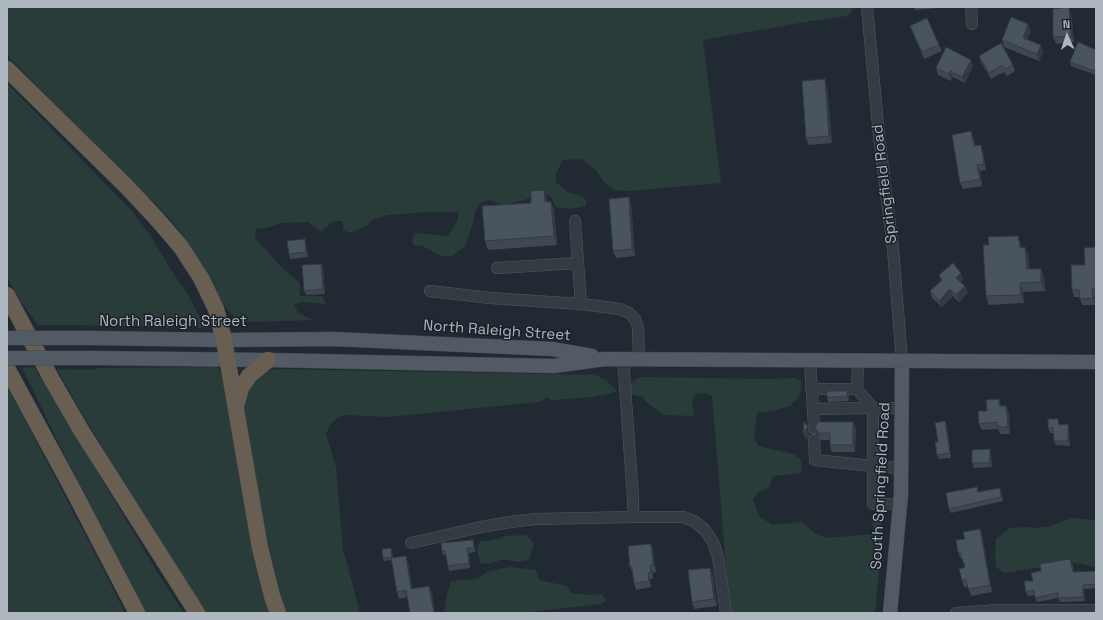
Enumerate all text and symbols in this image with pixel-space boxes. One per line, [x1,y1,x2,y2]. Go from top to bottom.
north arrow [1047,16,1087,56]
text: N [1062,17,1070,31]
street label: Springfield Road [869,123,901,245]
street label: North Raleigh Street [99,313,247,331]
street label: North Raleigh Street [423,317,571,345]
street label: South Springfield Road [868,402,894,570]

